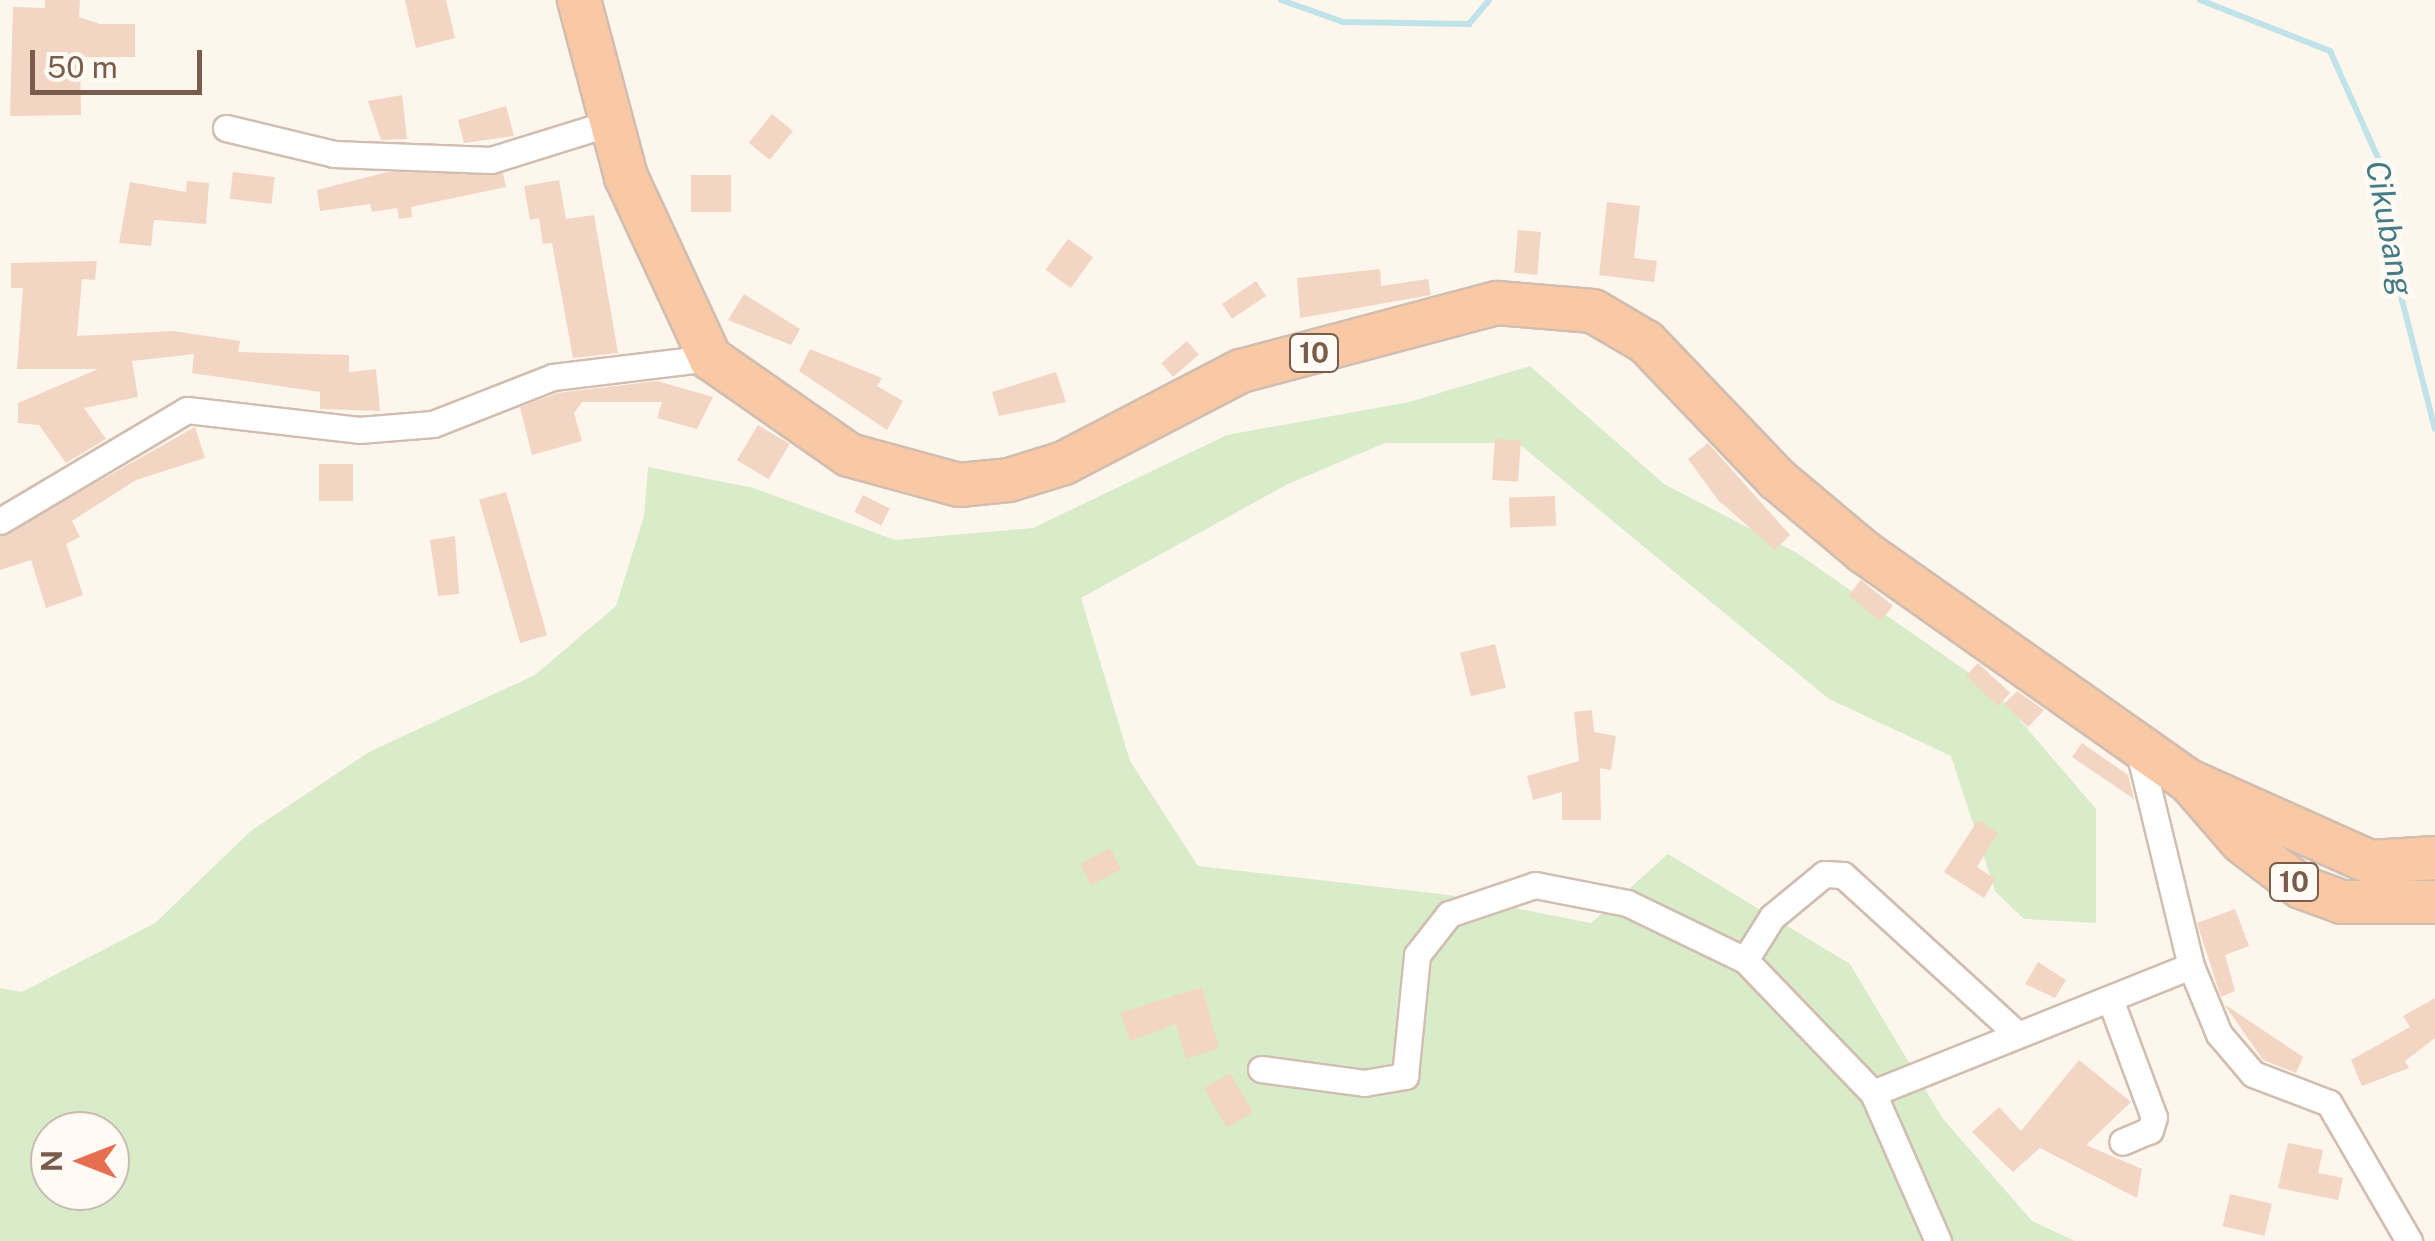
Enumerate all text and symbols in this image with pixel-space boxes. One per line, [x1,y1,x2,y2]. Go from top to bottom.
scale bar [35,30,208,92]
text: 50 m [47,49,118,85]
water label: Cikubang [2357,157,2421,299]
road number: 10 [1286,330,1342,376]
road number: 10 [2266,859,2322,905]
north arrow [30,1111,130,1211]
text: N [35,1150,68,1172]

